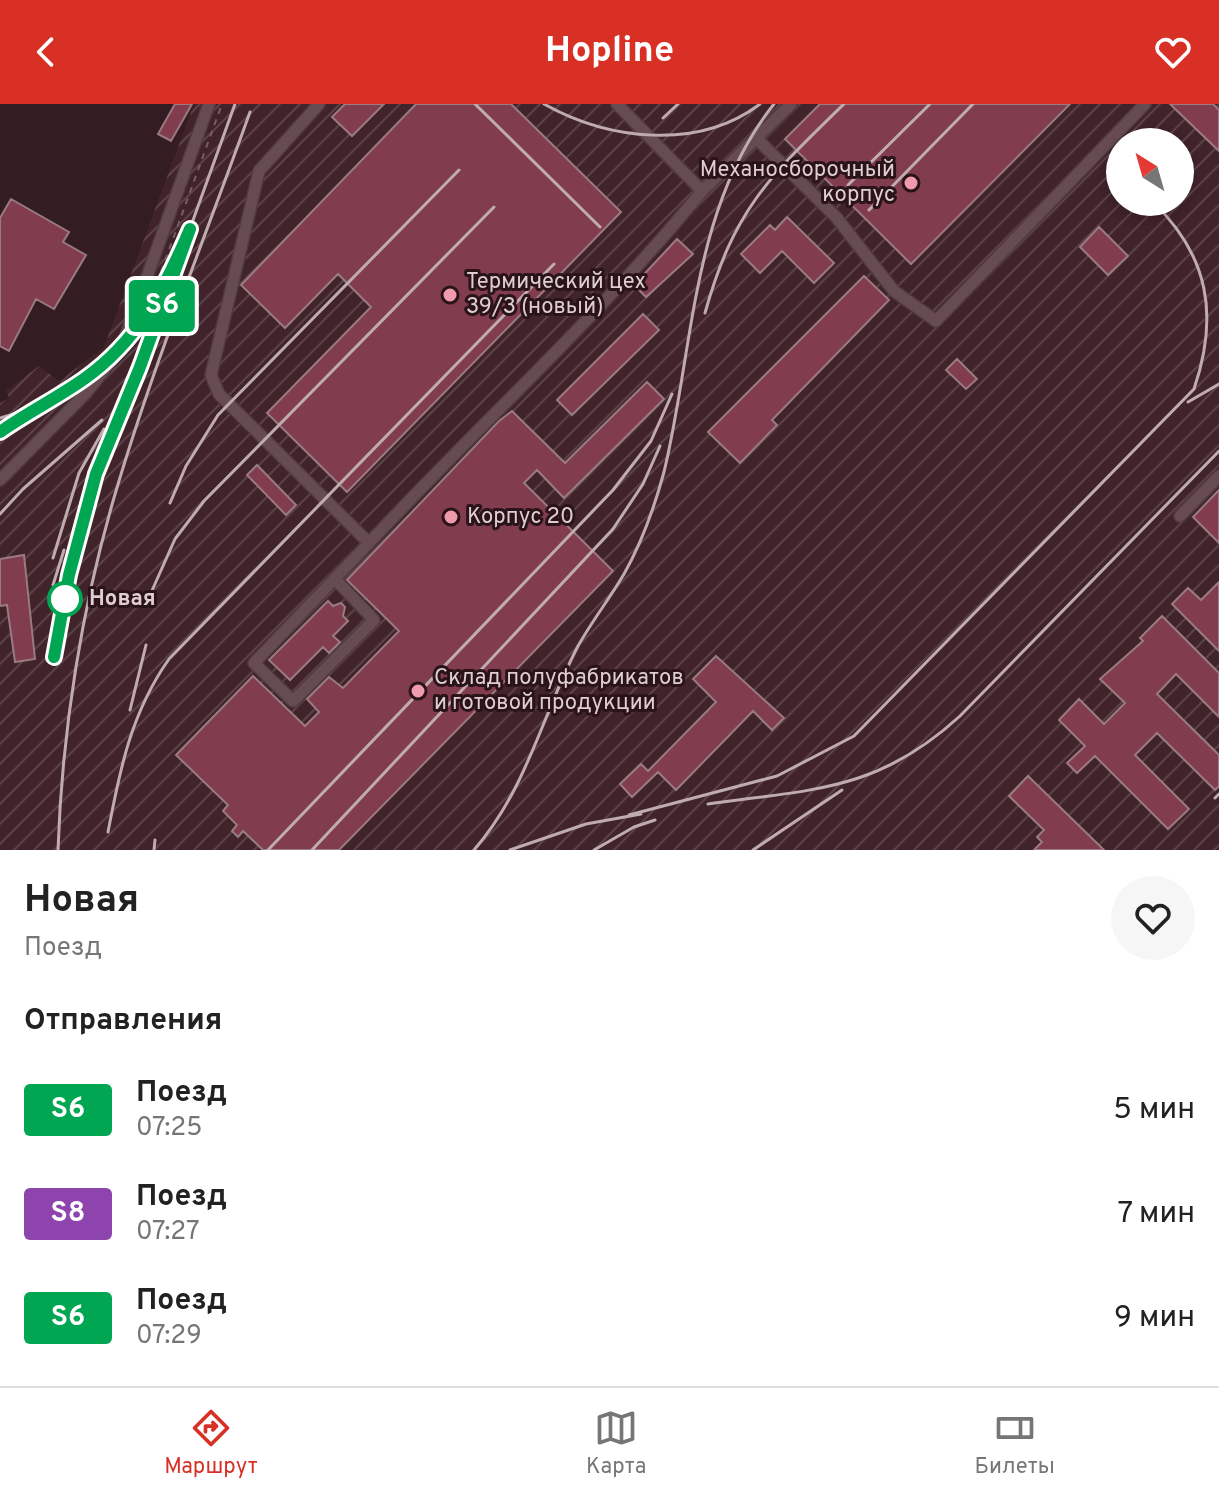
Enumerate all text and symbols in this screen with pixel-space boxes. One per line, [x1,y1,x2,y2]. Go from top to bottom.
text: Hopline [545,29,674,75]
icon: back [24,30,68,74]
icon: heart [1151,30,1195,74]
north arrow [1106,128,1194,216]
map controls [1106,128,1194,216]
place label: Механосборочный корпус [700,157,895,209]
marker: Механосборочный корпус [902,174,920,192]
place label: Термический цех 39/3 (новый) [466,269,646,321]
line badge: S6 [126,280,198,332]
marker: Термический цех 39/3 (новый) [441,286,459,304]
text: S6 [145,288,179,324]
place label: Корпус 20 [467,504,574,531]
marker: Корпус 20 [442,508,460,526]
marker: Новая [48,582,82,616]
place label: Новая [89,586,156,613]
place label: Склад полуфабрикатов и готовой продукции [434,665,684,717]
marker: Склад полуфабрикатов и готовой продукции [409,682,427,700]
button: heart [1111,876,1195,960]
text: Новая [24,877,139,926]
text: Поезд [24,932,102,965]
text: Отправления [24,1003,222,1040]
text: Поезд [136,1075,227,1112]
text: S6 [51,1092,85,1128]
text: 5 мин [1113,1092,1195,1129]
text: 07:25 [136,1112,202,1145]
text: Поезд [136,1179,227,1216]
text: S8 [51,1196,85,1232]
text: 7 мин [1118,1196,1195,1233]
text: 07:27 [136,1216,200,1249]
text: Поезд [136,1283,227,1320]
text: S6 [51,1300,85,1336]
text: 9 мин [1114,1300,1195,1337]
text: 07:29 [136,1320,202,1353]
tab: Маршрут [164,1406,258,1481]
tab: Карта [586,1406,646,1481]
tab: Билеты [975,1406,1055,1481]

